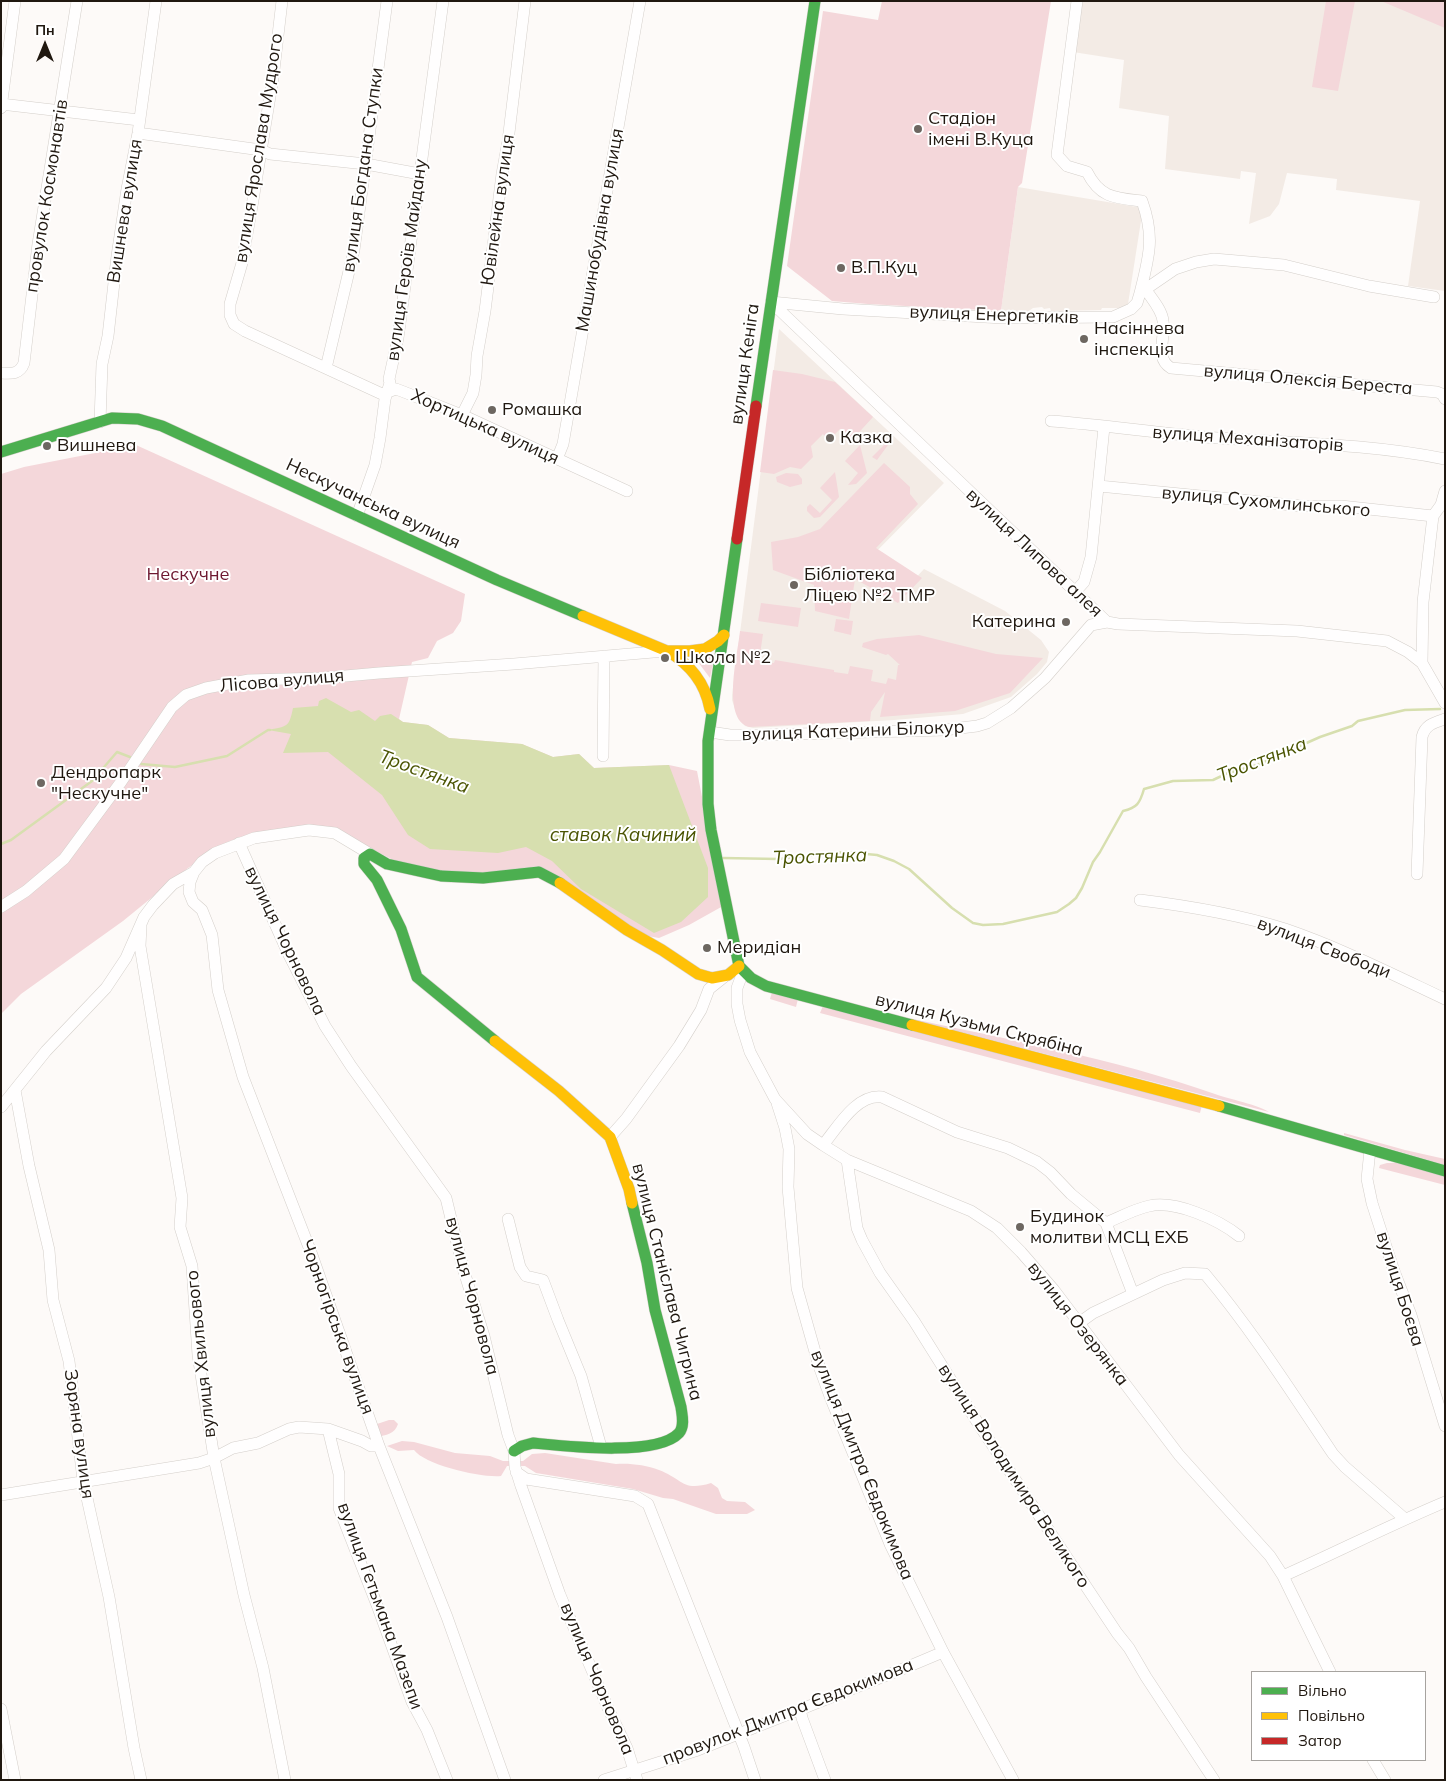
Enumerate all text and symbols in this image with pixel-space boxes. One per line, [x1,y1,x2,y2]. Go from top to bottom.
north arrow [20,20,70,70]
text: Пн [35,21,55,39]
street label: вулиця Ярослава Мудрого [230,32,288,264]
street label: вулиця Богдана Ступки [338,66,388,274]
street label: провулок Космонавтів [21,98,73,294]
place label: Стадіон імені В.Куца [928,108,1034,150]
marker: Стадіон імені В.Куца [912,123,924,135]
street label: Машинобудівна вулиця [571,127,629,333]
street label: Ювілейна вулиця [477,133,519,287]
street label: Вишнева вулиця [103,137,147,285]
street label: вулиця Героїв Майдану [382,157,432,363]
place label: В.П.Куц [851,257,917,279]
marker: В.П.Куц [835,262,847,274]
street label: вулиця Енергетиків [909,301,1079,329]
street label: вулиця Кеніга [726,302,764,426]
place label: Насіннева інспекція [1094,318,1185,360]
marker: Насіннева інспекція [1078,333,1090,345]
street label: вулиця Олексія Береста [1203,360,1413,400]
street label: Хортицька вулиця [408,385,562,469]
place label: Ромашка [502,399,582,421]
marker: Ромашка [486,404,498,416]
street label: вулиця Механізаторів [1152,422,1344,456]
place label: Казка [840,427,893,449]
marker: Казка [824,432,836,444]
place label: Вишнева [57,435,136,457]
marker: Вишнева [41,440,53,452]
street label: Нескучанська вулиця [282,454,464,554]
street label: вулиця Сухомлинського [1161,482,1371,522]
street label: вулиця Липова алея [961,484,1107,622]
park label: Нескучне [146,564,230,586]
place label: Бібліотека Ліцею №2 ТМР [804,564,935,606]
marker: Бібліотека Ліцею №2 ТМР [788,579,800,591]
place label: Катерина [972,611,1056,633]
marker: Катерина [1060,616,1072,628]
place label: Школа №2 [675,647,771,669]
marker: Школа №2 [659,652,671,664]
street label: Лісова вулиця [219,665,345,697]
street label: вулиця Катерини Білокур [741,716,965,746]
water label: Тростянка [1214,732,1310,788]
water label: Тростянка [376,745,472,799]
place label: Дендропарк "Нескучне" [51,762,161,804]
marker: Дендропарк "Нескучне" [35,777,47,789]
water label: ставок Качиний [550,824,696,846]
water label: Тростянка [772,844,868,870]
street label: вулиця Чорновола [240,863,330,1019]
street label: вулиця Свободи [1254,913,1394,983]
place label: Меридіан [717,937,801,959]
marker: Меридіан [701,942,713,954]
street label: вулиця Кузьми Скрябіна [873,989,1085,1061]
street label: вулиця Станіслава Чигрина [627,1161,707,1403]
place label: Будинок молитви МСЦ ЕХБ [1030,1206,1189,1248]
street label: вулиця Чорновола [440,1214,504,1378]
marker: Будинок молитви МСЦ ЕХБ [1014,1221,1026,1233]
street label: вулиця Боєва [1371,1229,1429,1349]
street label: Чорногірська вулиця [295,1237,379,1417]
street label: вулиця Озерянка [1023,1258,1133,1390]
street label: вулиця Хвильового [181,1269,221,1439]
street label: вулиця Дмитра Євдокимова [806,1347,918,1583]
street label: вулиця Володимира Великого [933,1360,1095,1592]
street label: Зоряна вулиця [59,1368,99,1500]
street label: вулиця Гетьмана Мазепи [332,1500,428,1712]
street label: вулиця Чорновола [555,1600,639,1758]
street label: провулок Дмитра Євдокимова [660,1654,916,1770]
legend [1251,1671,1426,1761]
text: Вільно [1298,1681,1347,1700]
text: Повільно [1298,1706,1365,1725]
text: Затор [1298,1731,1342,1750]

